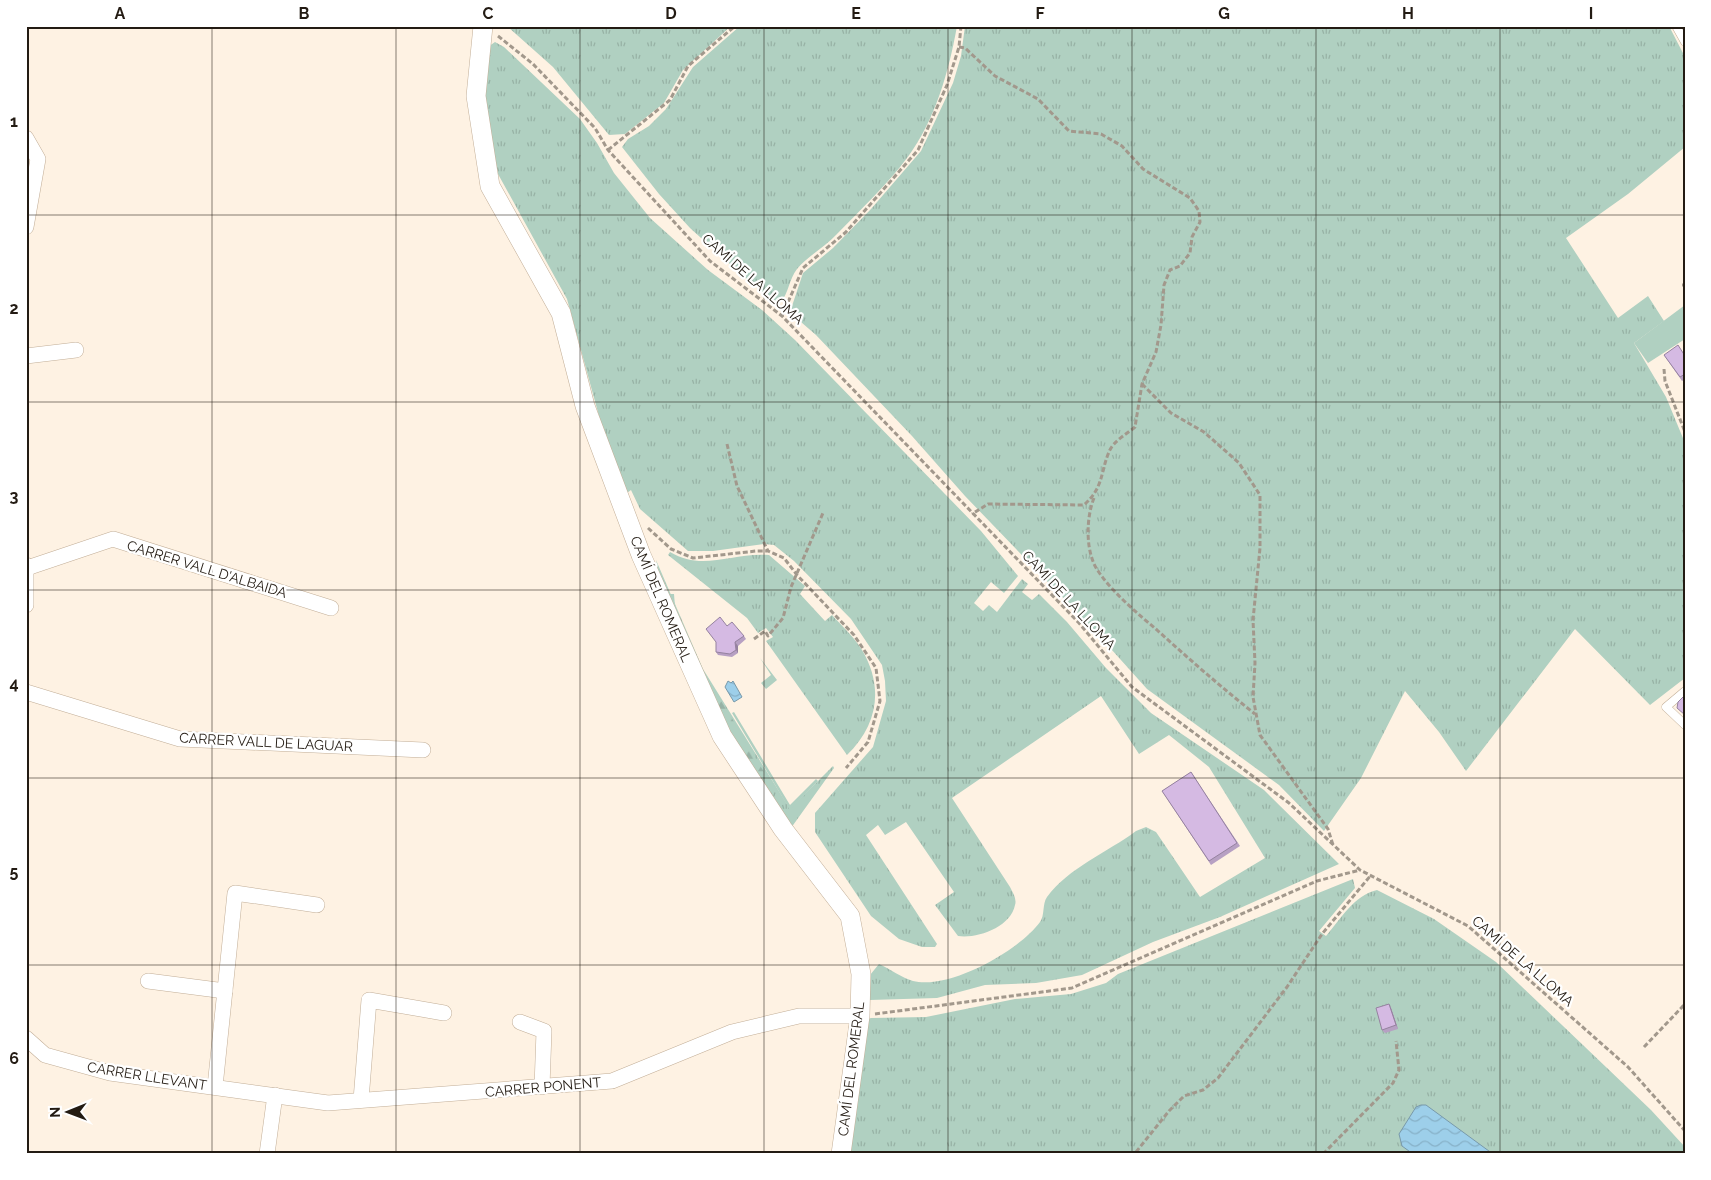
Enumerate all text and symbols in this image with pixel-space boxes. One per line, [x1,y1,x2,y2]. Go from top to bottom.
text: A [115,4,126,23]
text: B [299,4,310,23]
text: C [483,4,494,23]
text: D [665,4,677,23]
text: E [851,4,861,23]
text: F [1035,4,1045,23]
text: G [1218,4,1230,23]
text: H [1402,4,1414,23]
text: I [1589,4,1593,23]
text: 1 [10,112,18,131]
street label: CAMÍ DE LA LLOMA [699,230,808,328]
text: 2 [9,299,19,318]
text: 3 [10,487,19,506]
street label: CAMÍ DEL ROMERAL [627,533,696,664]
street label: CARRER VALL D'ALBAIDA [125,537,289,601]
street label: CAMÍ DE LA LLOMA [1019,547,1120,653]
text: 4 [9,674,19,693]
street label: CARRER VALL DE LAGUAR [179,729,353,755]
text: 5 [10,862,19,881]
street label: CAMÍ DE LA LLOMA [1469,912,1578,1010]
street label: CAMÍ DEL ROMERAL [834,1001,867,1137]
text: 6 [9,1049,19,1068]
street label: CARRER LLEVANT [86,1059,208,1093]
street label: CARRER PONENT [484,1074,602,1100]
north arrow [42,1088,92,1138]
text: N [47,1107,63,1118]

